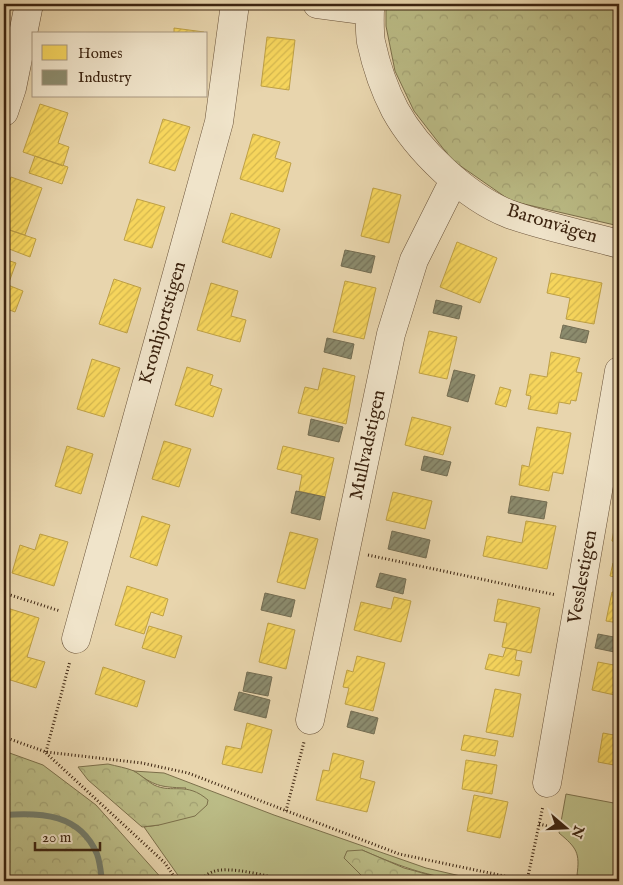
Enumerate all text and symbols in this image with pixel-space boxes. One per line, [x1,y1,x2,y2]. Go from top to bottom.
legend [32,32,208,98]
text: Homes [78,44,122,63]
text: Industry [78,68,132,87]
street label: Baronvägen [504,199,600,249]
street label: Kronhjortstigen [134,259,192,387]
street label: Mullvadstigen [345,388,391,502]
street label: Vesslestigen [563,528,603,627]
north arrow [540,802,590,852]
scale bar [35,820,100,852]
text: N [567,822,588,841]
text: 20 m [42,828,72,847]

